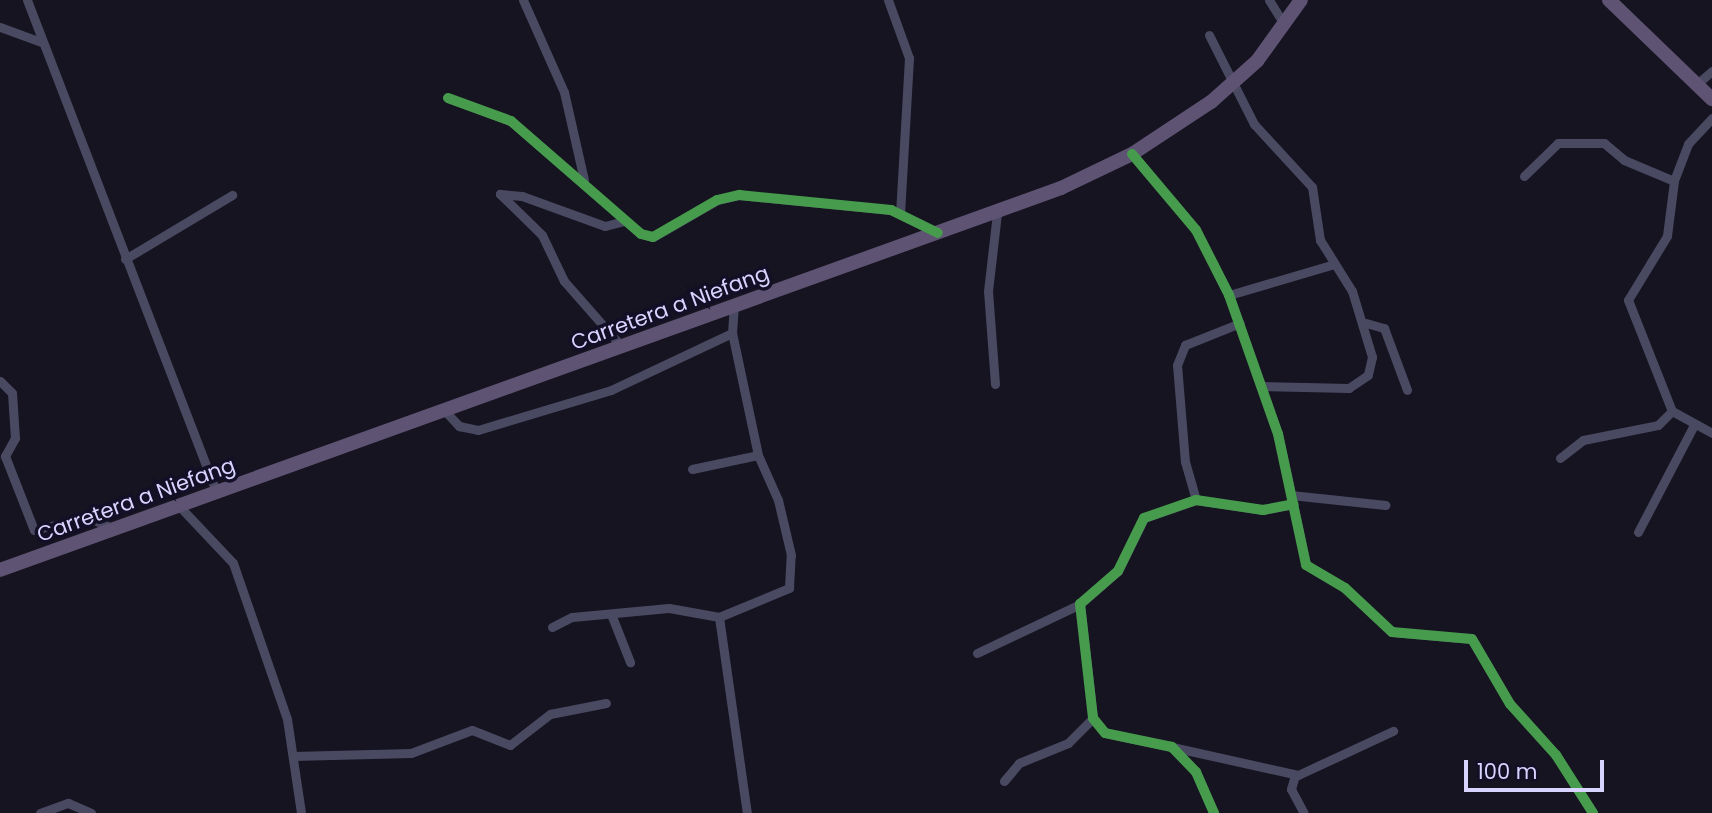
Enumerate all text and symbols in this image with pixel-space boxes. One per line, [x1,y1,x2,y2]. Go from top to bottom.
street label: Carretera a Niefang [568,260,772,356]
street label: Carretera a Niefang [34,452,238,548]
scale bar [1467,746,1607,790]
text: 100 m [1477,757,1537,786]

